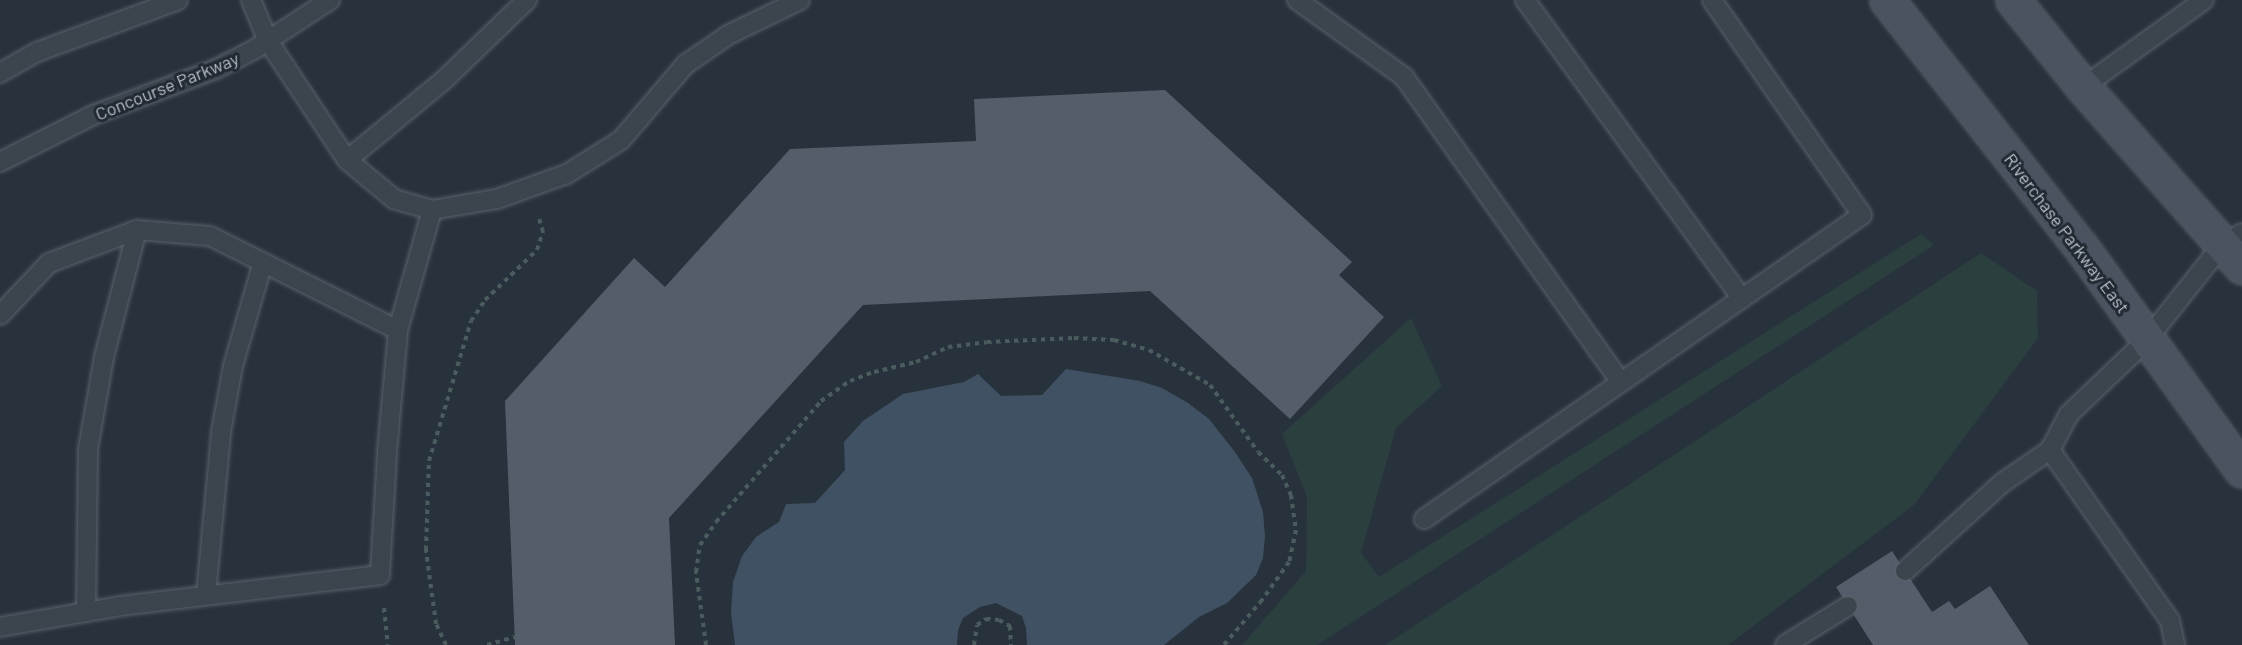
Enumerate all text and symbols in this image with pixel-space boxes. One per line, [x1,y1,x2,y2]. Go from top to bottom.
street label: Concourse Parkway [92,47,242,125]
street label: Riverchase Parkway East [2000,149,2134,317]

